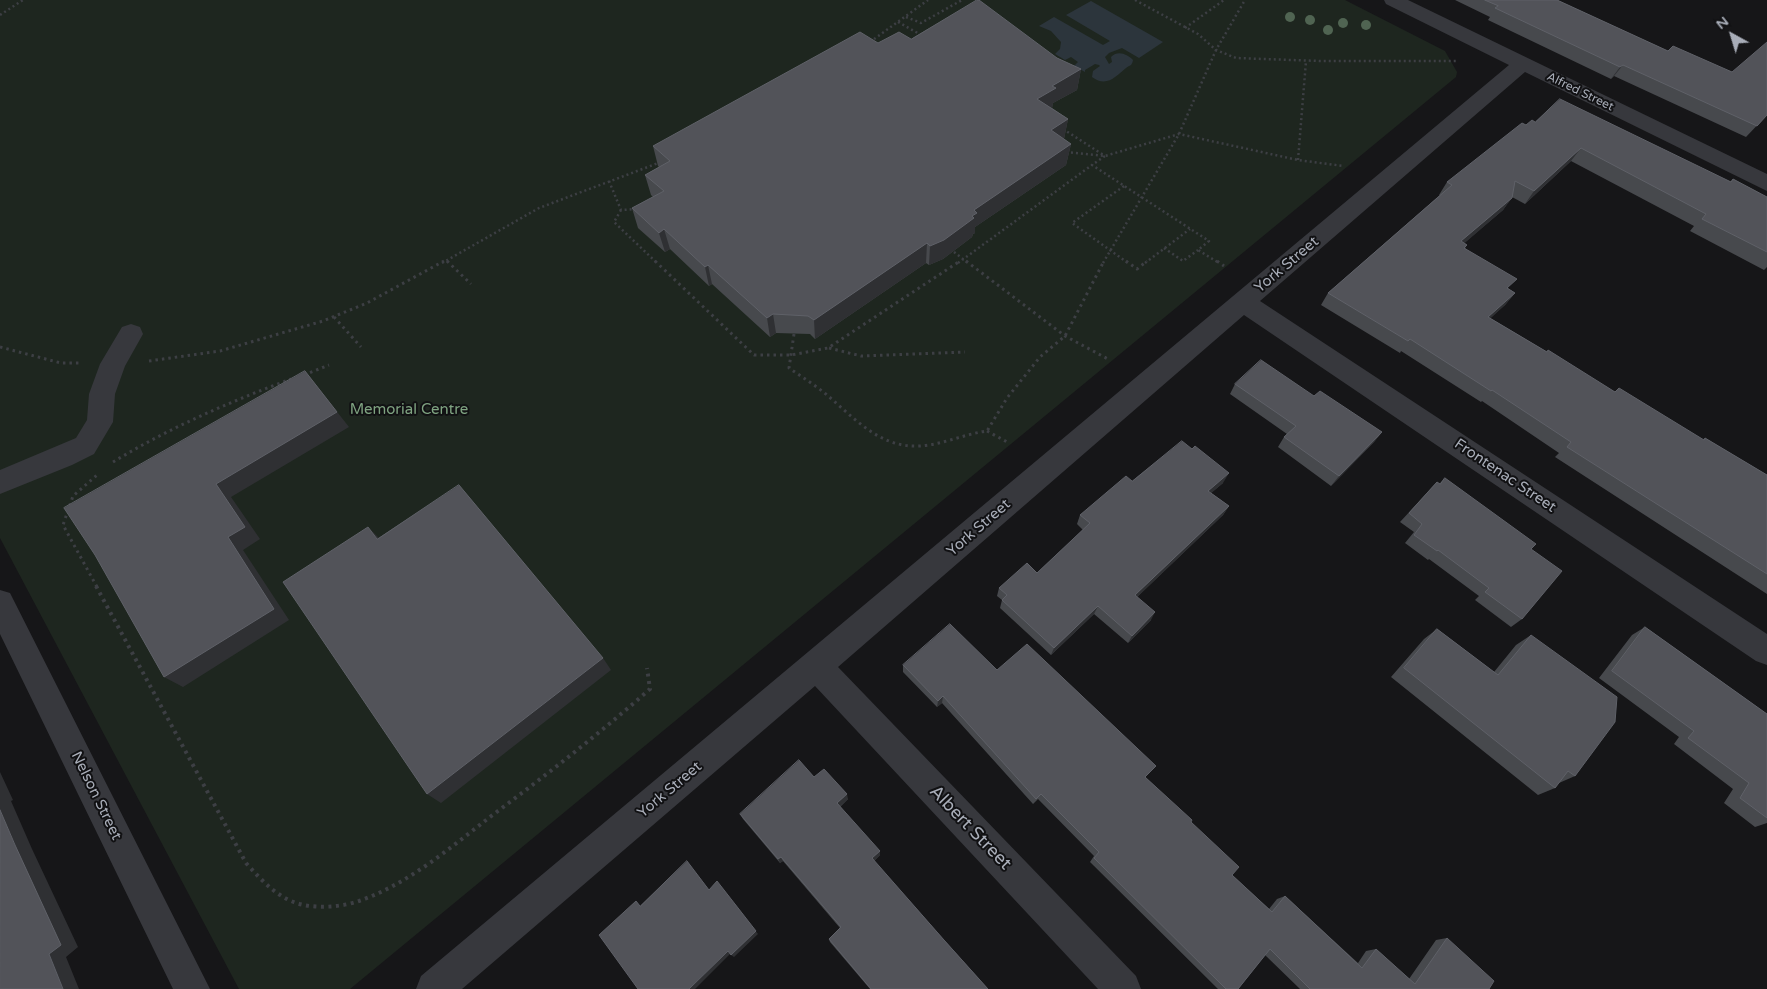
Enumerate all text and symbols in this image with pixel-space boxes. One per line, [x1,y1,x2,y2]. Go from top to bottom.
north arrow [1707,10,1757,60]
text: N [1713,13,1732,33]
street label: Alfred Street [1544,70,1616,114]
street label: York Street [1251,233,1323,297]
park label: Memorial Centre [350,401,468,419]
street label: Frontenac Street [1451,435,1559,517]
street label: York Street [944,496,1014,560]
street label: Nelson Street [67,749,125,843]
street label: York Street [634,758,706,822]
street label: Albert Street [924,781,1016,875]

